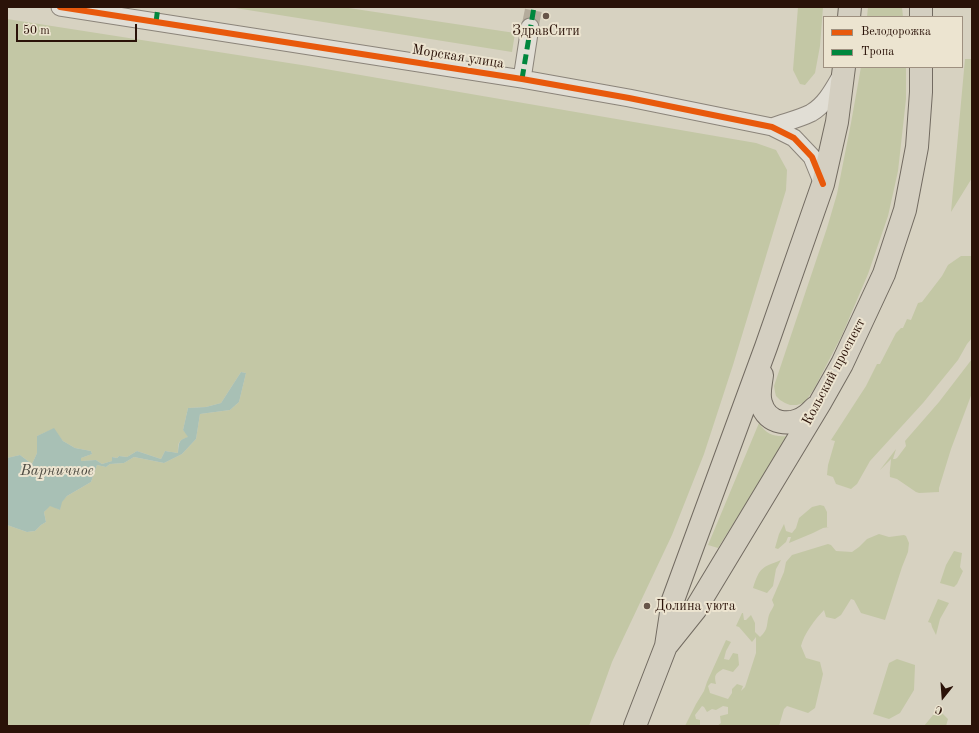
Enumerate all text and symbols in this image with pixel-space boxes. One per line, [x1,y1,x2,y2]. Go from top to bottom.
marker: ЗдравСити [541,11,551,21]
scale bar [18,16,139,42]
legend [823,16,963,68]
place label: ЗдравСити [512,23,580,39]
text: 50 m [23,25,50,37]
text: Велодорожка [861,26,931,38]
street label: Морская улица [411,41,505,73]
text: Тропа [861,46,894,58]
street label: Кольский проспект [799,316,869,428]
water label: Варничное [20,462,94,480]
place label: Долина уюта [655,598,736,614]
marker: Долина уюта [642,601,652,611]
north arrow [923,677,963,717]
text: С [934,703,944,715]

